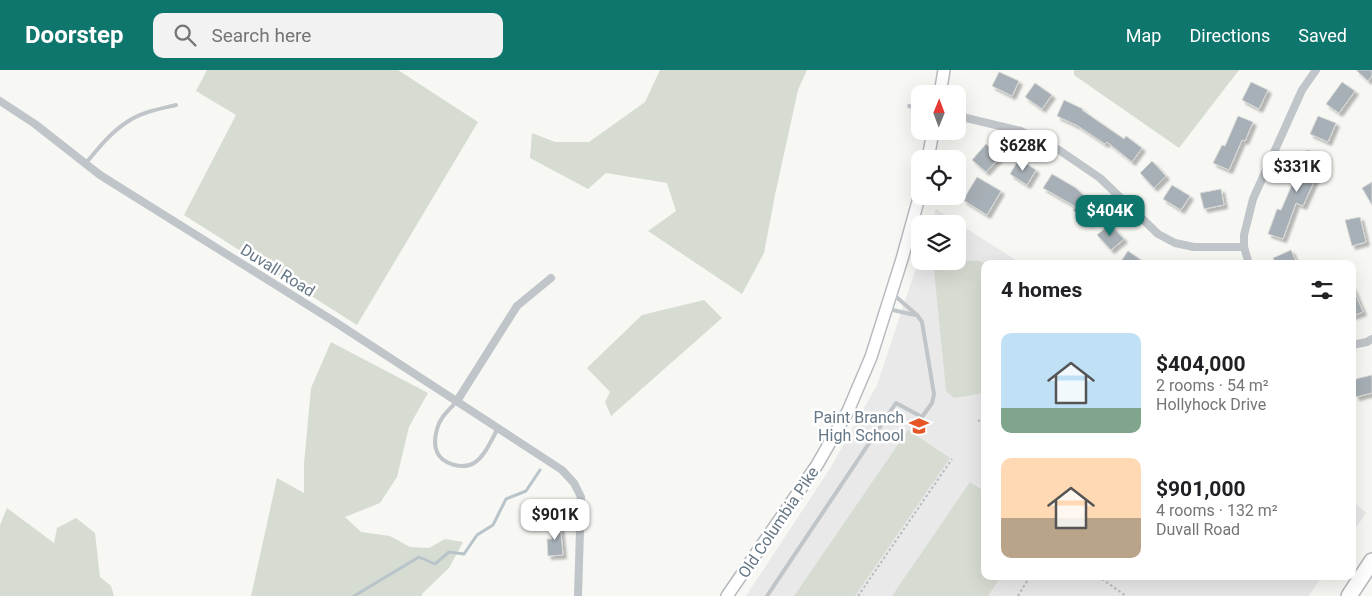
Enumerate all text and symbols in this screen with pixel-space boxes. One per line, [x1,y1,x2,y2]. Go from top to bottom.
search box [153,13,503,58]
text: Doorstep [25,21,123,49]
icon: search [171,21,199,49]
text: Search here [211,24,311,47]
text: Map [1126,25,1161,46]
text: Directions [1189,25,1270,46]
text: Saved [1298,25,1347,46]
north arrow [911,85,966,140]
map controls [911,85,966,270]
pin: $628K [988,129,1058,172]
text: $628K [1000,136,1046,155]
button: locate [911,150,966,205]
pin: $331K [1262,150,1332,193]
text: $331K [1274,157,1320,176]
pin: $404K [1075,194,1145,237]
text: $404K [1087,201,1133,220]
button: layers [911,215,966,270]
street label: Duvall Road [237,240,318,301]
icon: filters [1308,276,1336,304]
text: 4 homes [1001,278,1082,302]
text: $404,000 [1156,352,1246,376]
icon: home [1041,353,1101,413]
text: 2 rooms · 54 m² [1156,376,1269,395]
text: Hollyhock Drive [1156,395,1266,414]
place label: Paint Branch High School [814,408,904,445]
school or university icon: Paint Branch High School [908,415,930,437]
street label: Old Columbia Pike [734,463,823,582]
text: $901,000 [1156,477,1246,501]
icon: home [1041,478,1101,538]
pin: $901K [520,498,590,541]
text: 4 rooms · 132 m² [1156,501,1278,520]
text: $901K [532,505,578,524]
text: Duvall Road [1156,520,1240,539]

